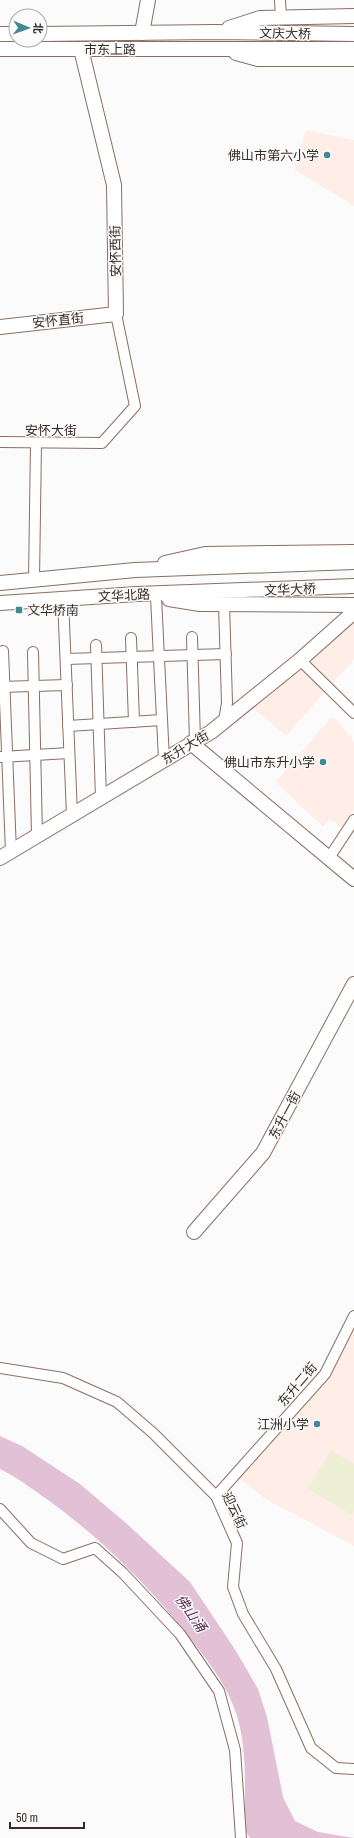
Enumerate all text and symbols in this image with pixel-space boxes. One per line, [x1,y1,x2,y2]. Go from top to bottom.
north arrow [8,8,48,48]
text: 北 [31,23,45,34]
street label: 文庆大桥 [259,25,311,42]
street label: 市东上路 [84,41,136,58]
place label: 佛山市第六小学 [228,147,319,164]
marker: 佛山市第六小学 [322,150,332,160]
street label: 安怀西街 [107,225,124,277]
street label: 安怀直街 [31,309,85,332]
street label: 安怀大街 [25,422,77,439]
street label: 文华大桥 [264,580,316,599]
street label: 文华北路 [98,586,150,605]
place label: 文华桥南 [27,602,79,619]
marker: 文华桥南 [14,605,24,615]
street label: 东升大街 [159,727,212,768]
place label: 佛山市东升小学 [224,754,315,771]
marker: 佛山市东升小学 [318,757,328,767]
street label: 东升一街 [265,1088,304,1142]
street label: 东升二街 [274,1359,321,1410]
place label: 江洲小学 [257,1416,309,1433]
marker: 江洲小学 [312,1419,322,1429]
street label: 迎云街 [218,1489,251,1531]
water label: 佛山涌 [172,1591,212,1637]
scale bar [10,1804,84,1830]
text: 50 m [16,1810,38,1826]

